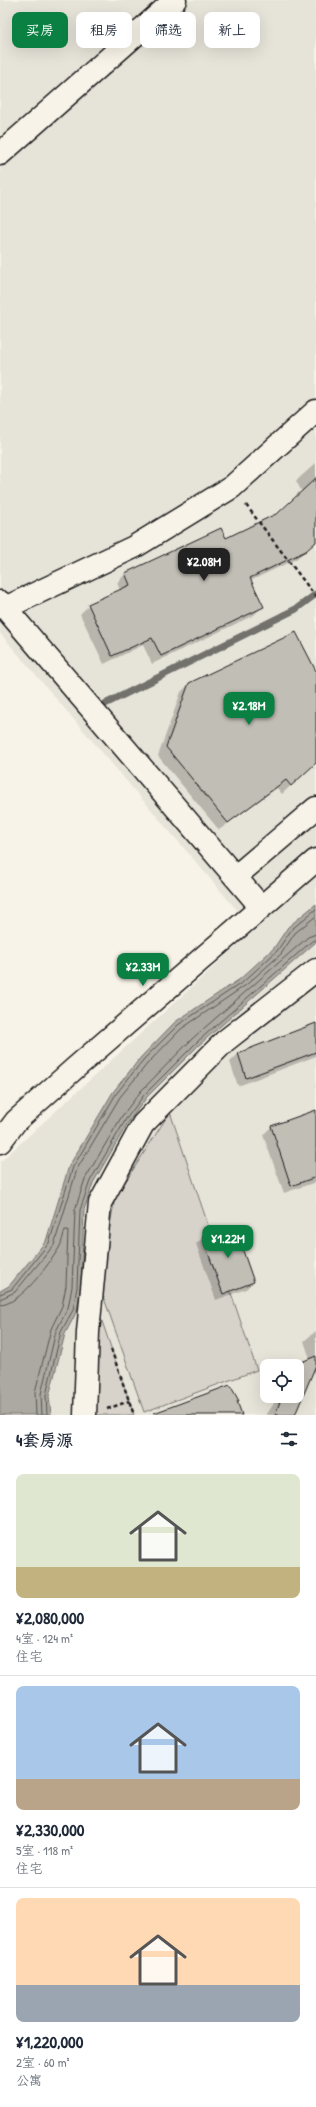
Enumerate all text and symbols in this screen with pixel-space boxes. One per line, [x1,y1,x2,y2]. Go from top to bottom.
chip: 买房 [12,12,68,48]
chip: 租房 [76,12,132,48]
chip: 筛选 [140,12,196,48]
chip: 新上 [204,12,260,48]
pin: ¥2.08M [171,548,237,582]
text: ¥2.08M [187,552,221,570]
pin: ¥2.18M [216,692,282,726]
text: ¥2.18M [233,696,265,714]
pin: ¥2.33M [110,953,176,987]
text: ¥2.33M [126,957,160,975]
pin: ¥1.22M [195,1225,261,1259]
text: ¥1.22M [211,1229,245,1247]
map controls [260,1359,304,1403]
button: locate [260,1359,304,1403]
text: 4套房源 [16,1428,73,1451]
icon: filters [278,1428,300,1450]
icon: home [122,1500,194,1572]
text: ¥2,080,000 [16,1606,84,1629]
text: 4室 · 124 m² [16,1629,73,1647]
text: 住宅 [16,1647,42,1665]
icon: home [122,1712,194,1784]
text: ¥2,330,000 [16,1818,84,1841]
text: 5室 · 118 m² [16,1841,73,1859]
text: 住宅 [16,1859,42,1877]
icon: home [122,1924,194,1996]
text: ¥1,220,000 [16,2030,83,2053]
text: 2室 · 60 m² [16,2053,70,2071]
text: 公寓 [16,2071,42,2089]

